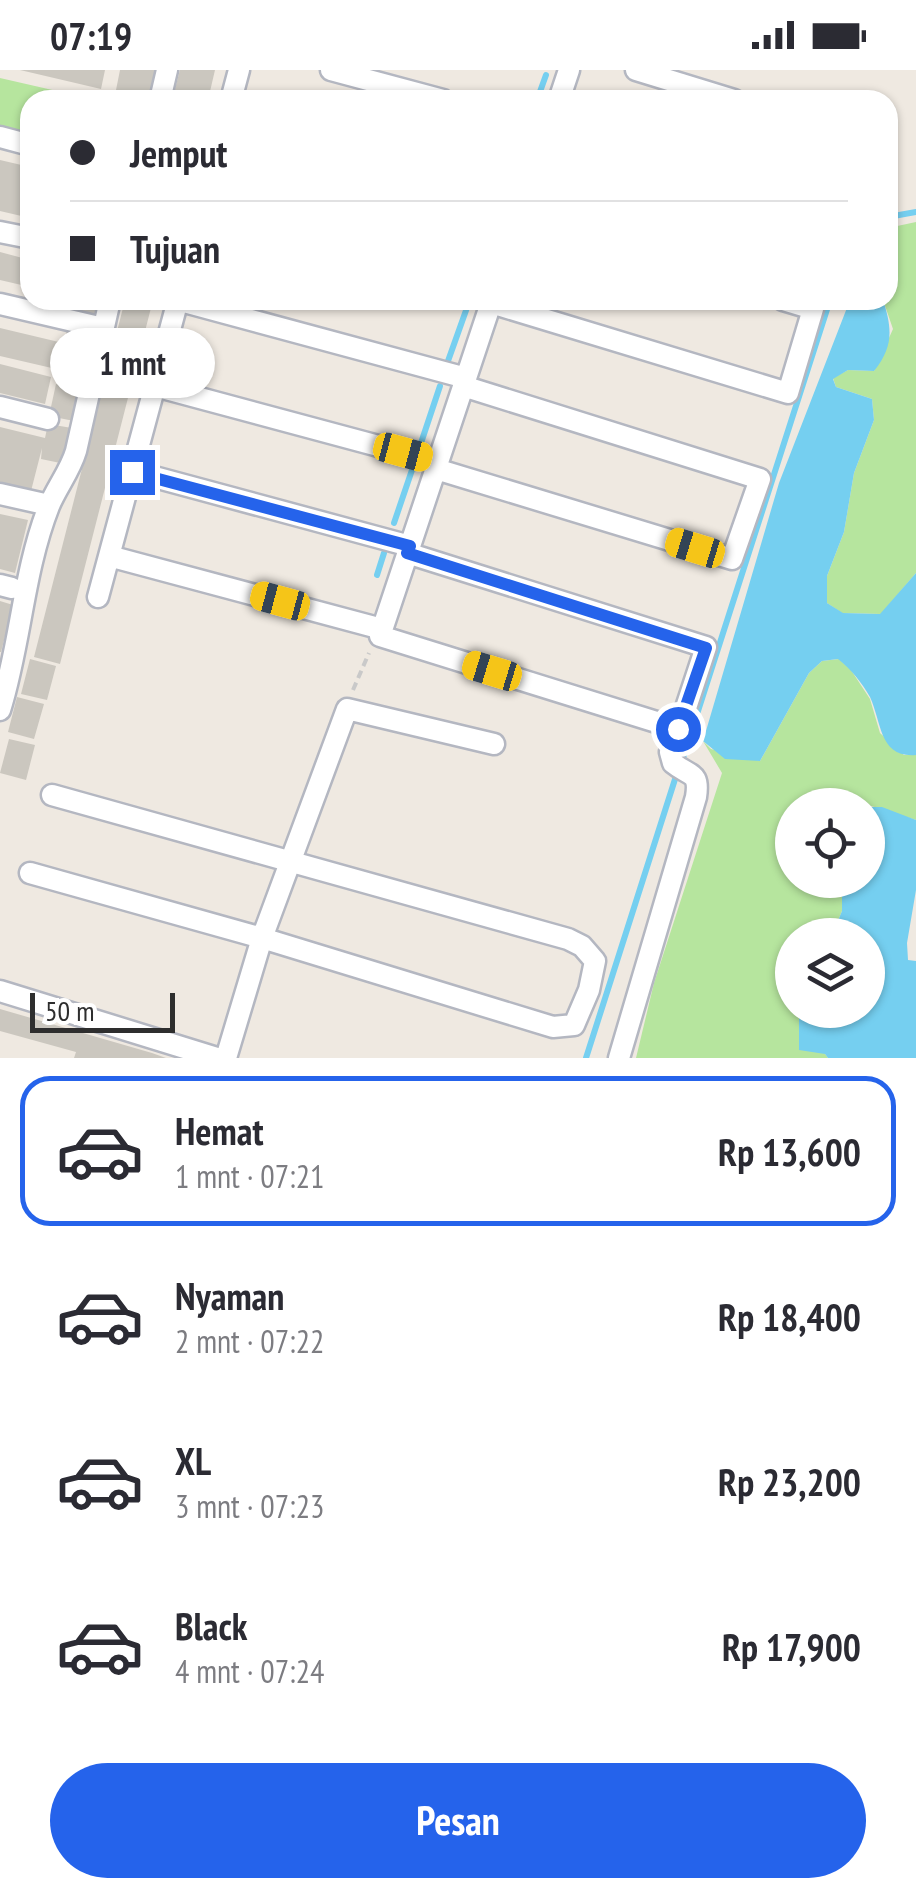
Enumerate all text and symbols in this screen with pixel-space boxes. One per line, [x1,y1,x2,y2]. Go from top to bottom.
text: 07:19 [50,11,132,60]
text: Jemput [130,128,227,177]
text: Tujuan [130,224,220,273]
callout: 1 mnt [49,327,214,397]
text: 1 mnt [99,342,166,384]
car [370,430,436,474]
route end [110,450,155,495]
car [662,525,728,571]
car [247,579,313,623]
car [459,648,525,694]
route start [656,707,701,752]
map controls [775,788,885,1028]
button: locate [775,788,885,898]
button: layers [775,918,885,1028]
scale bar [30,988,175,1033]
text: 50 m [45,992,94,1029]
icon: car [55,1106,145,1196]
text: Hemat [175,1106,263,1155]
text: Rp 13,600 [718,1127,861,1176]
text: 1 mnt · 07:21 [175,1155,324,1197]
icon: car [55,1271,145,1361]
text: Nyaman [175,1271,284,1320]
text: Rp 18,400 [718,1292,861,1341]
text: 2 mnt · 07:22 [175,1320,324,1362]
icon: car [55,1436,145,1526]
text: XL [175,1436,211,1485]
text: Rp 23,200 [718,1457,861,1506]
text: 3 mnt · 07:23 [175,1485,324,1527]
icon: car [55,1601,145,1691]
text: Black [175,1601,248,1650]
text: Rp 17,900 [722,1622,861,1671]
text: 4 mnt · 07:24 [175,1650,324,1692]
button: Pesan [50,1763,866,1878]

